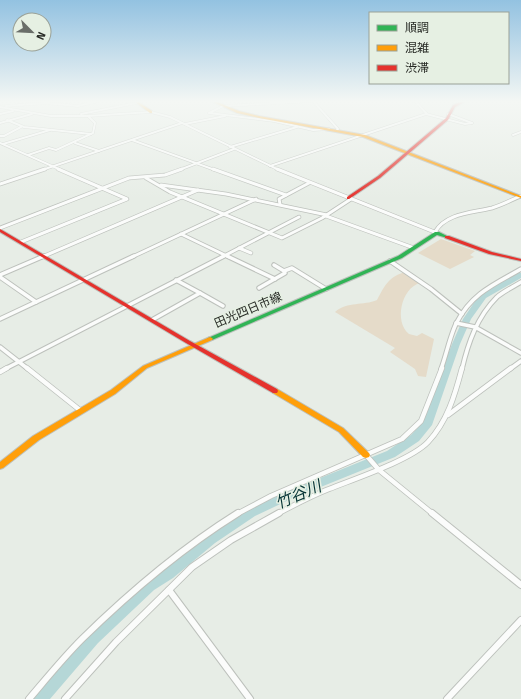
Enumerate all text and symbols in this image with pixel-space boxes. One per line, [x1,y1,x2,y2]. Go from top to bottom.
north arrow [12,12,52,52]
legend [369,12,509,84]
text: 順調 [405,21,429,35]
text: N [33,30,48,42]
text: 混雑 [405,41,429,55]
text: 渋滞 [405,61,429,75]
street label: 田光四日市線 [212,289,284,331]
water label: 竹谷川 [272,476,326,513]

